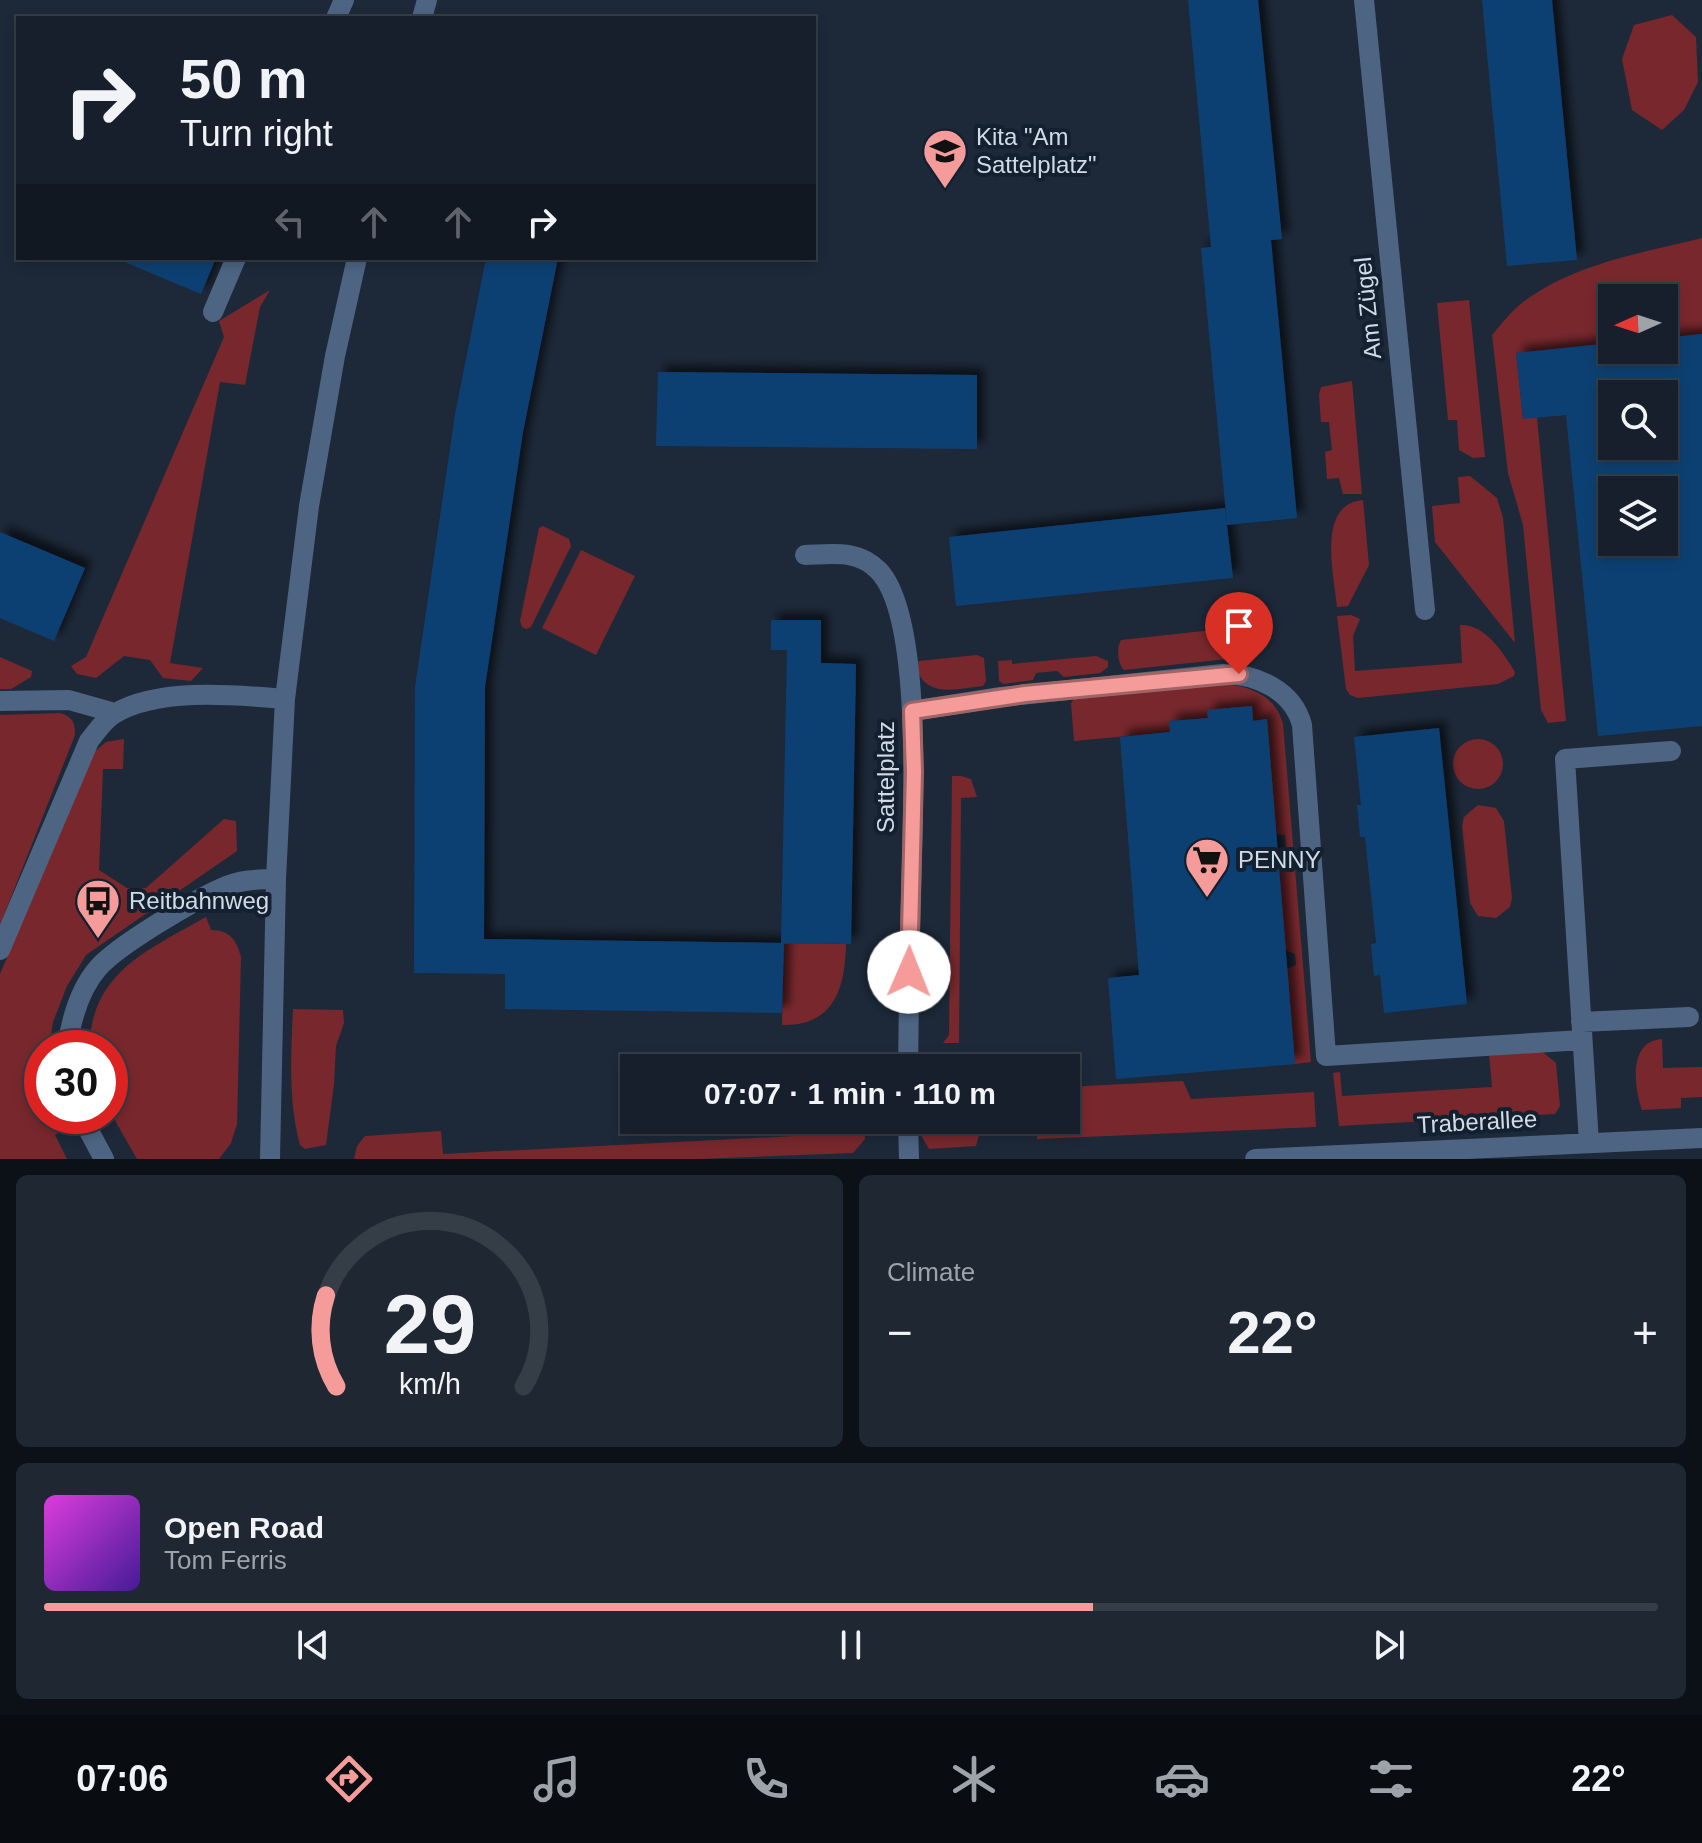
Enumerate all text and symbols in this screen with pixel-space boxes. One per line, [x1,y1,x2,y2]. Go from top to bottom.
text: 50 m [180,47,308,110]
icon: right [48,48,152,152]
text: Turn right [180,113,333,154]
place label: Kita "Am Sattelplatz" [976,123,1097,178]
school or university icon: Kita "Am Sattelplatz" [921,127,969,190]
icon: left [268,200,312,244]
icon: ahead [352,200,396,244]
icon: ahead [436,200,480,244]
icon: right [520,200,564,244]
street label: Am Zügel [1349,256,1386,361]
north arrow [1598,284,1678,364]
map controls [1598,284,1678,556]
button: search [1598,380,1678,460]
button: layers [1598,476,1678,556]
pin [1205,592,1273,674]
icon: arrive [1217,604,1261,648]
street label: Sattelplatz [872,721,899,833]
supermarket icon: PENNY [1183,836,1231,899]
place label: PENNY [1238,846,1321,873]
bus stop icon: Reitbahnweg [74,877,122,940]
place label: Reitbahnweg [129,887,269,914]
position arrow [867,930,951,1014]
speed limit sign: 30 [24,1030,128,1134]
text: 07:07 · 1 min · 110 m [704,1077,996,1110]
street label: Traberallee [1416,1105,1538,1138]
text: Climate [887,1257,975,1287]
text: 29 [383,1278,476,1371]
text: 22° [1227,1299,1318,1366]
text: − [887,1308,913,1357]
text: + [1632,1308,1658,1357]
text: km/h [399,1368,460,1400]
text: Open Road [164,1511,324,1544]
text: Tom Ferris [164,1545,287,1575]
icon: previous [291,1623,335,1667]
icon: pause [829,1623,873,1667]
icon: next [1367,1623,1411,1667]
icon: directions [321,1751,377,1807]
icon: music [529,1751,585,1807]
icon: phone [738,1751,794,1807]
icon: climate [946,1751,1002,1807]
icon: car [1154,1751,1210,1807]
icon: filters [1363,1751,1419,1807]
text: 07:06 [76,1758,168,1799]
text: 22° [1571,1758,1626,1799]

